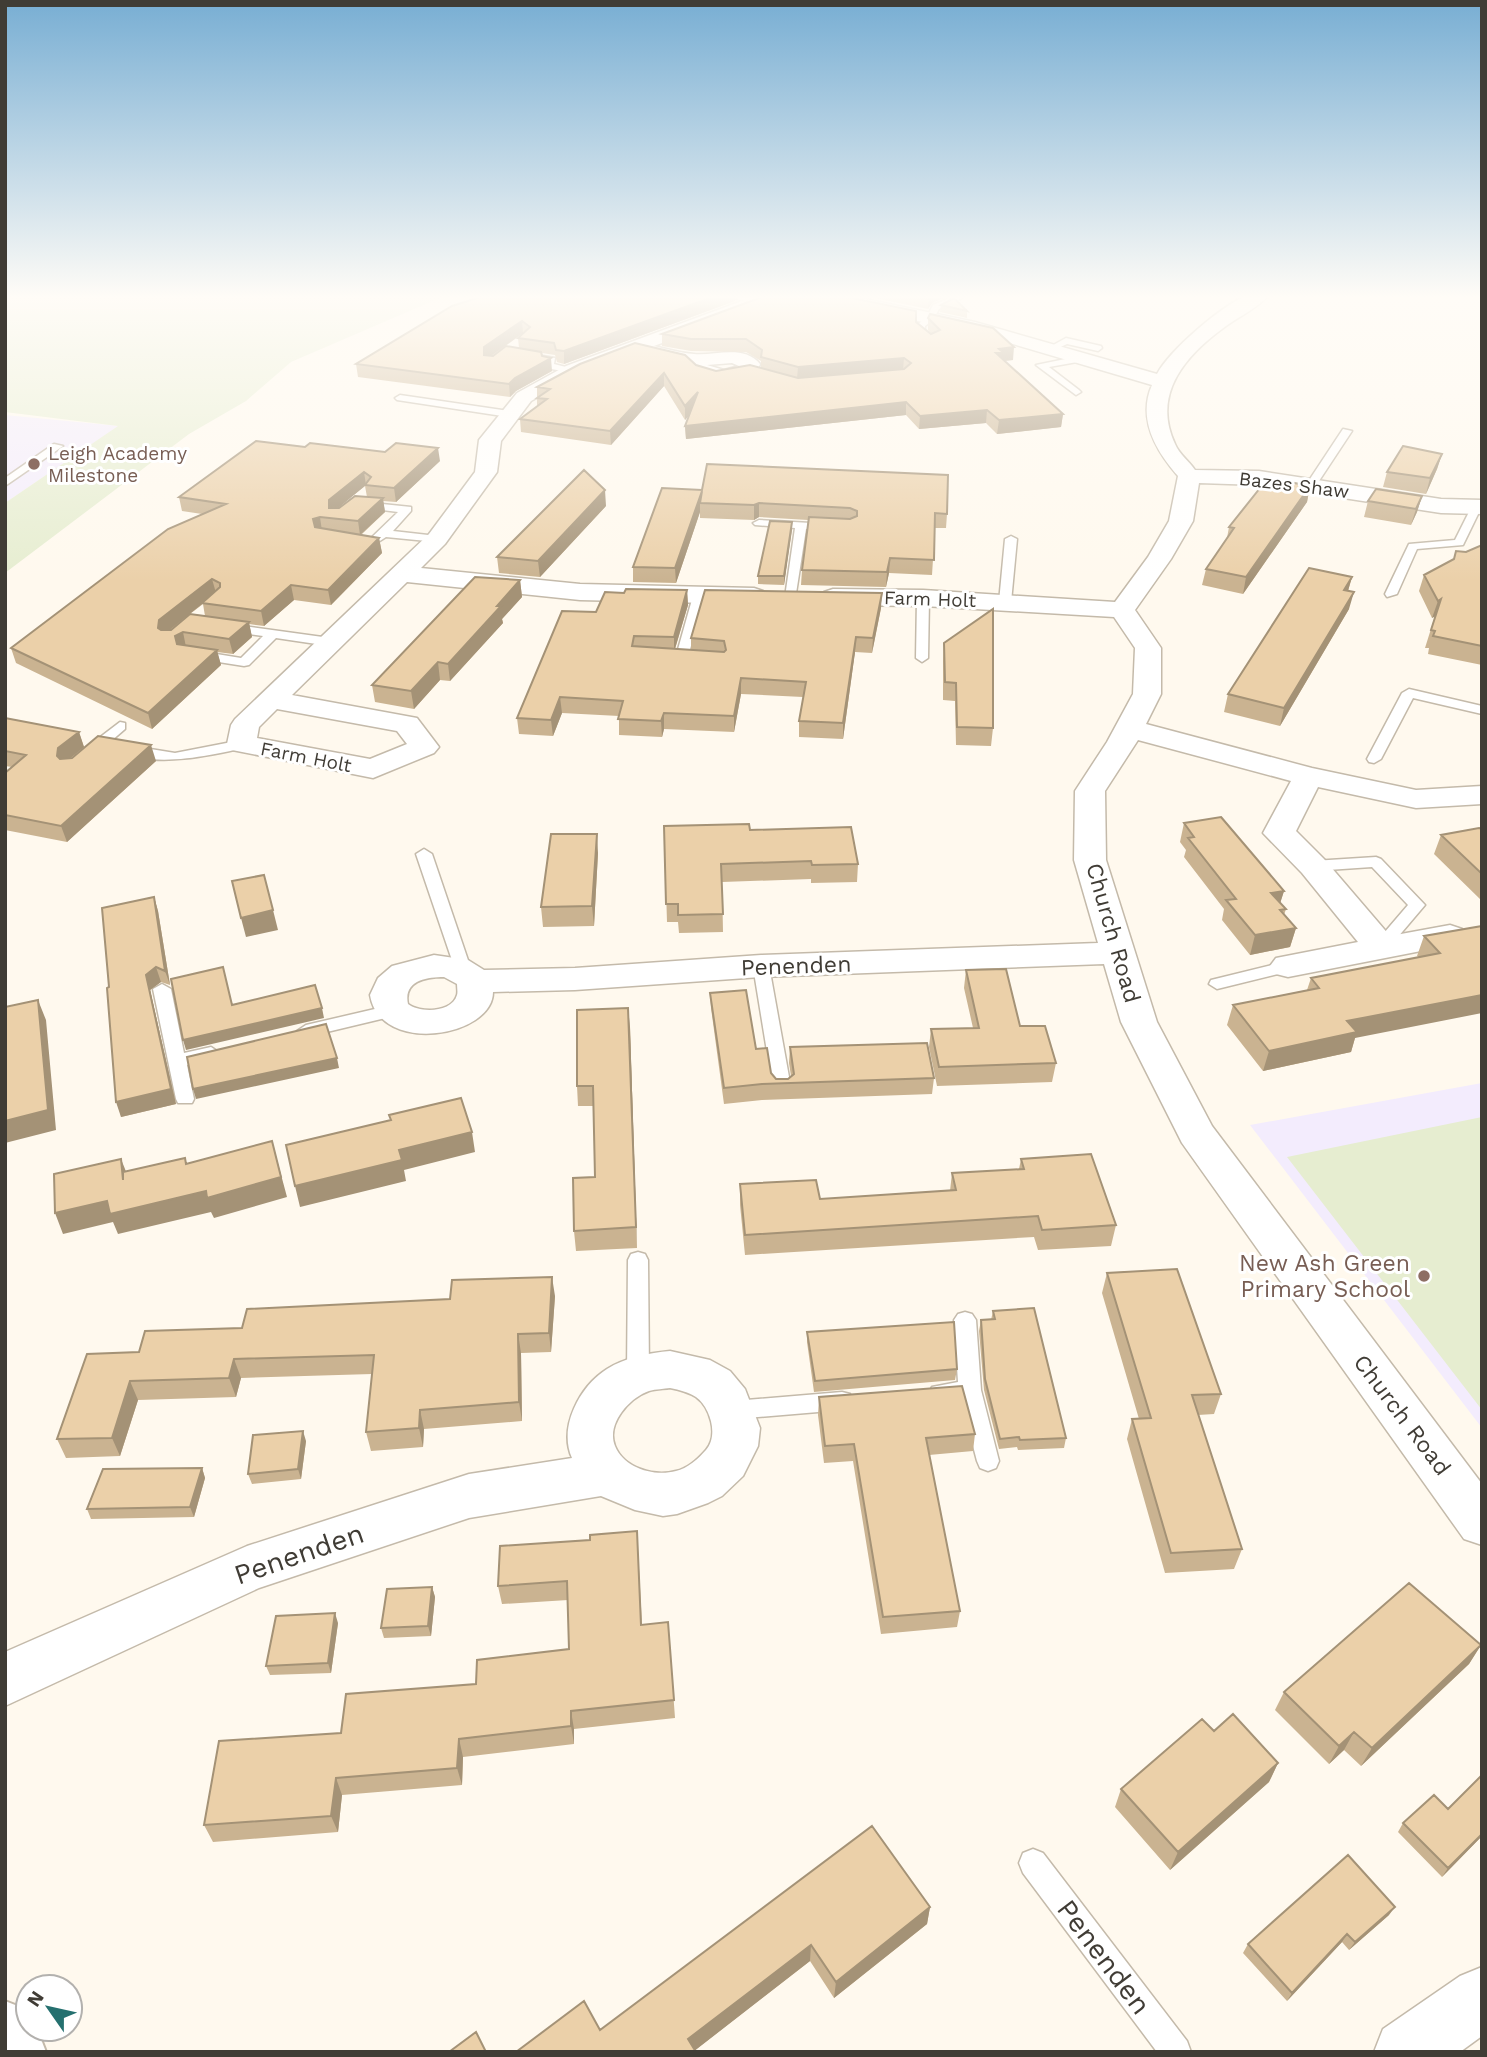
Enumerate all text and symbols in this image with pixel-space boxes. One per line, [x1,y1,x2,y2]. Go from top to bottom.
place label: Leigh Academy Milestone [48,442,187,487]
marker: Leigh Academy Milestone [26,456,42,472]
street label: Bazes Shaw [1238,467,1351,503]
street label: Farm Holt [883,586,977,612]
street label: Farm Holt [258,737,354,777]
street label: Church Road [1080,860,1146,1006]
street label: Penenden [740,951,852,981]
place label: New Ash Green Primary School [1239,1250,1410,1303]
marker: New Ash Green Primary School [1416,1268,1432,1284]
street label: Church Road [1348,1349,1456,1481]
street label: Penenden [230,1516,368,1592]
street label: Penenden [1050,1893,1158,2021]
north arrow [14,1973,84,2043]
text: N [22,1987,49,2011]

